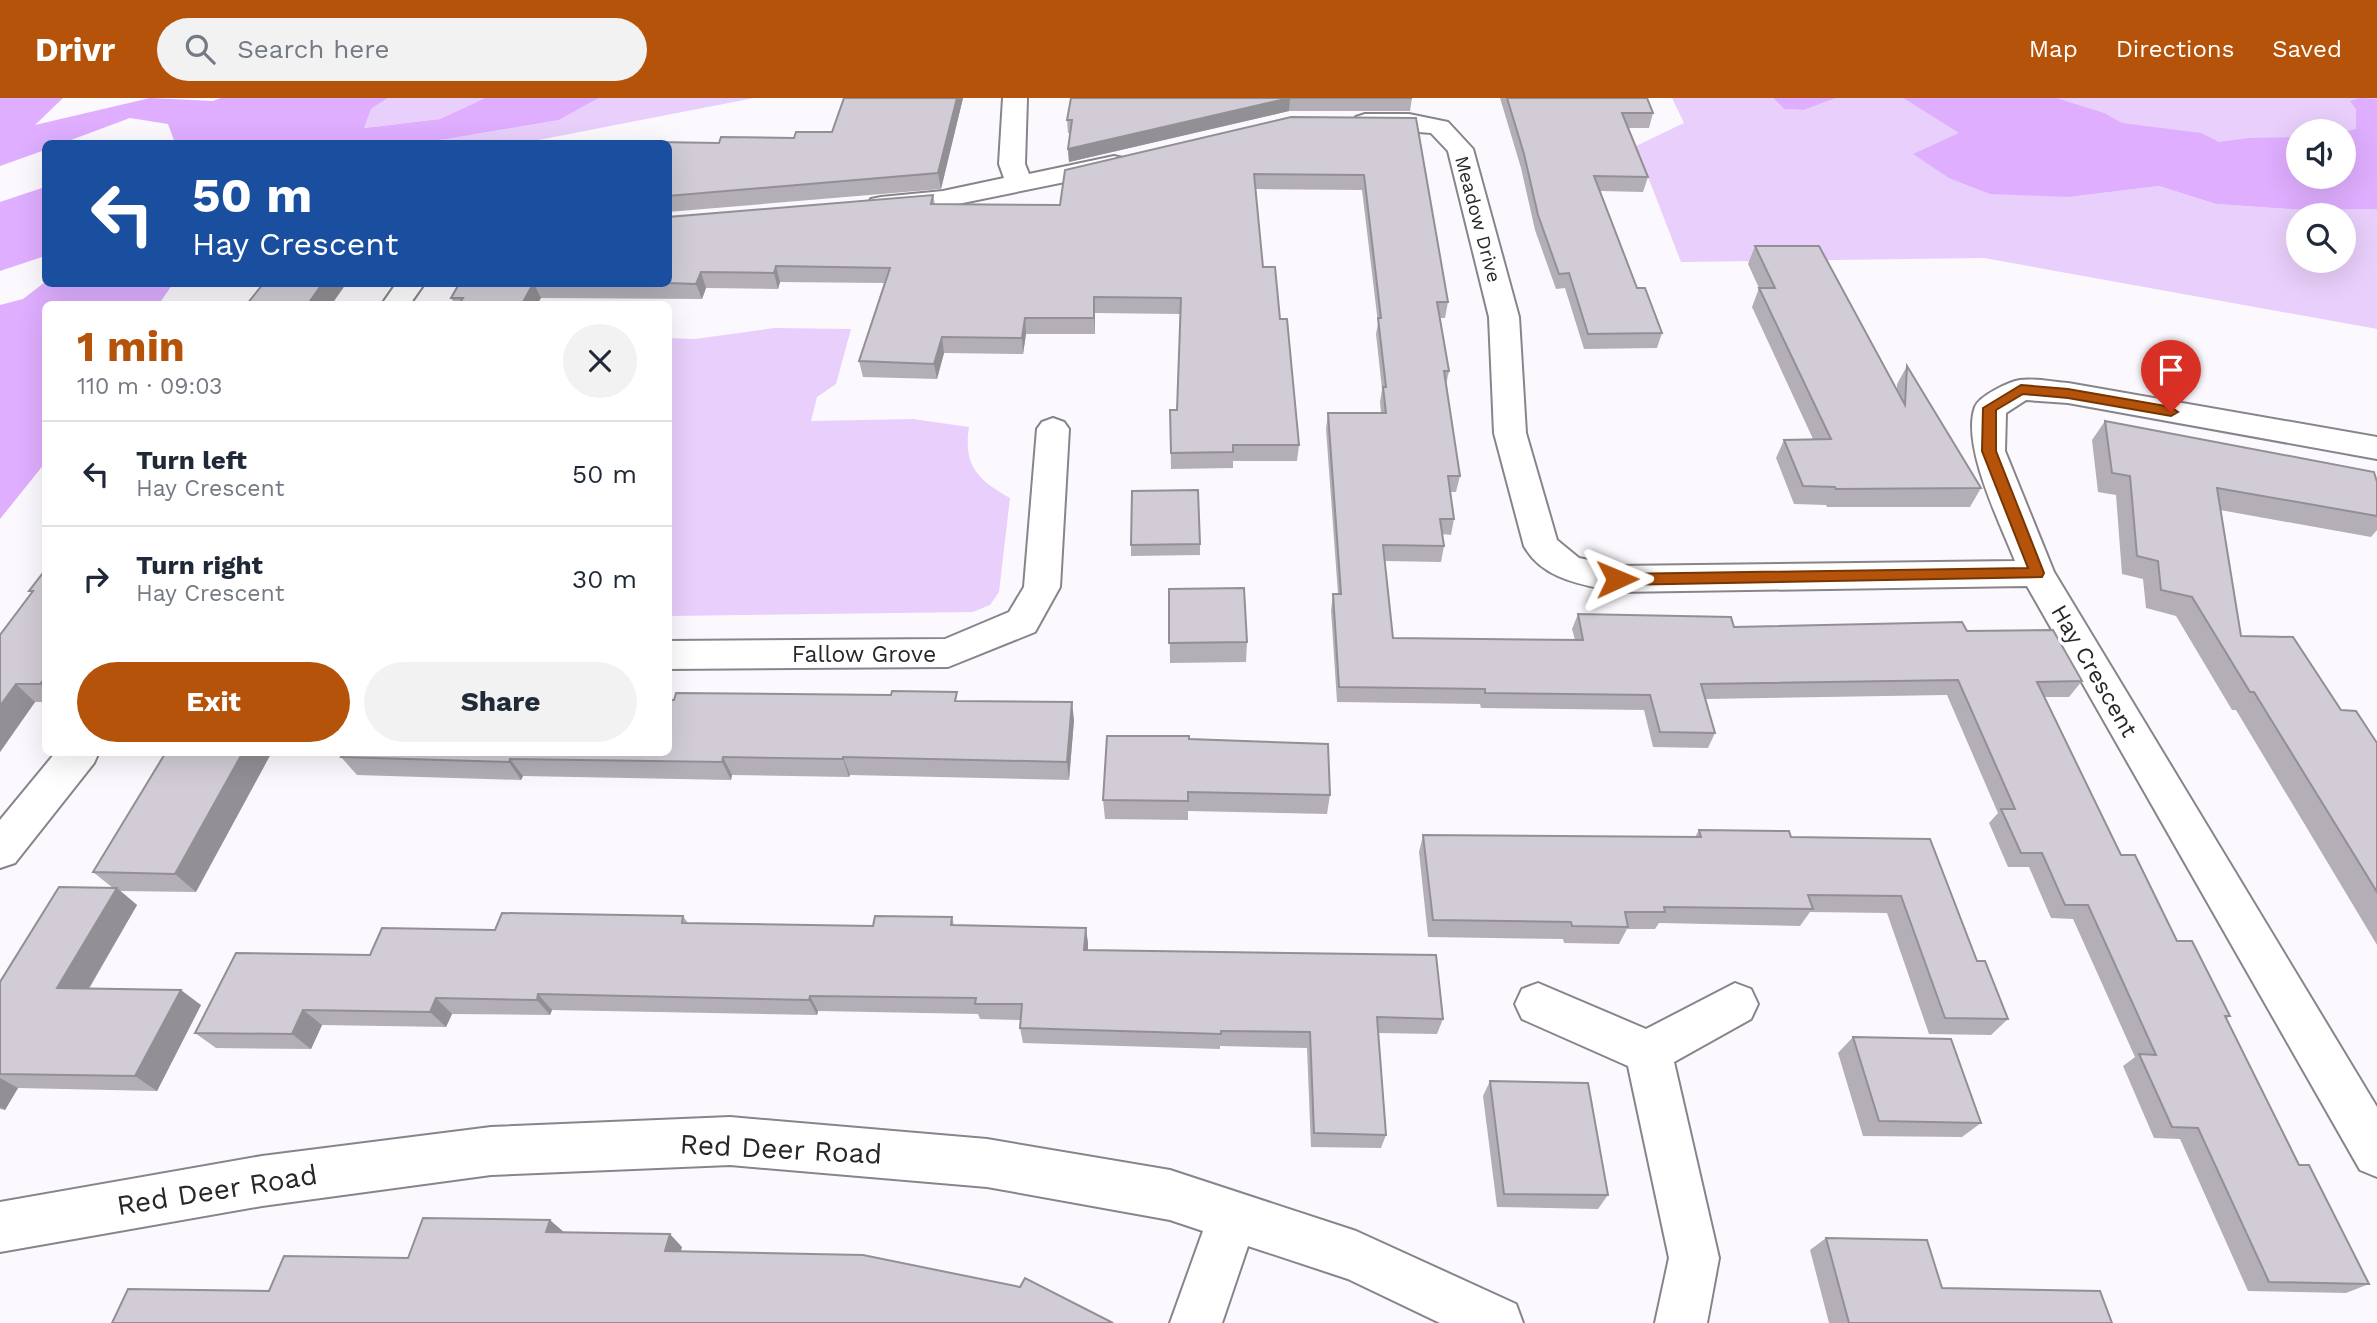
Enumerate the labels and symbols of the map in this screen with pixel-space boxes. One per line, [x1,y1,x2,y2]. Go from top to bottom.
street label: Meadow Drive [1450,153,1506,285]
pin [2141,340,2201,412]
position arrow [1580,542,1654,616]
street label: Hay Crescent [2045,600,2143,742]
street label: Fallow Grove [792,641,936,668]
street label: Red Deer Road [679,1127,883,1171]
street label: Red Deer Road [114,1158,320,1222]

